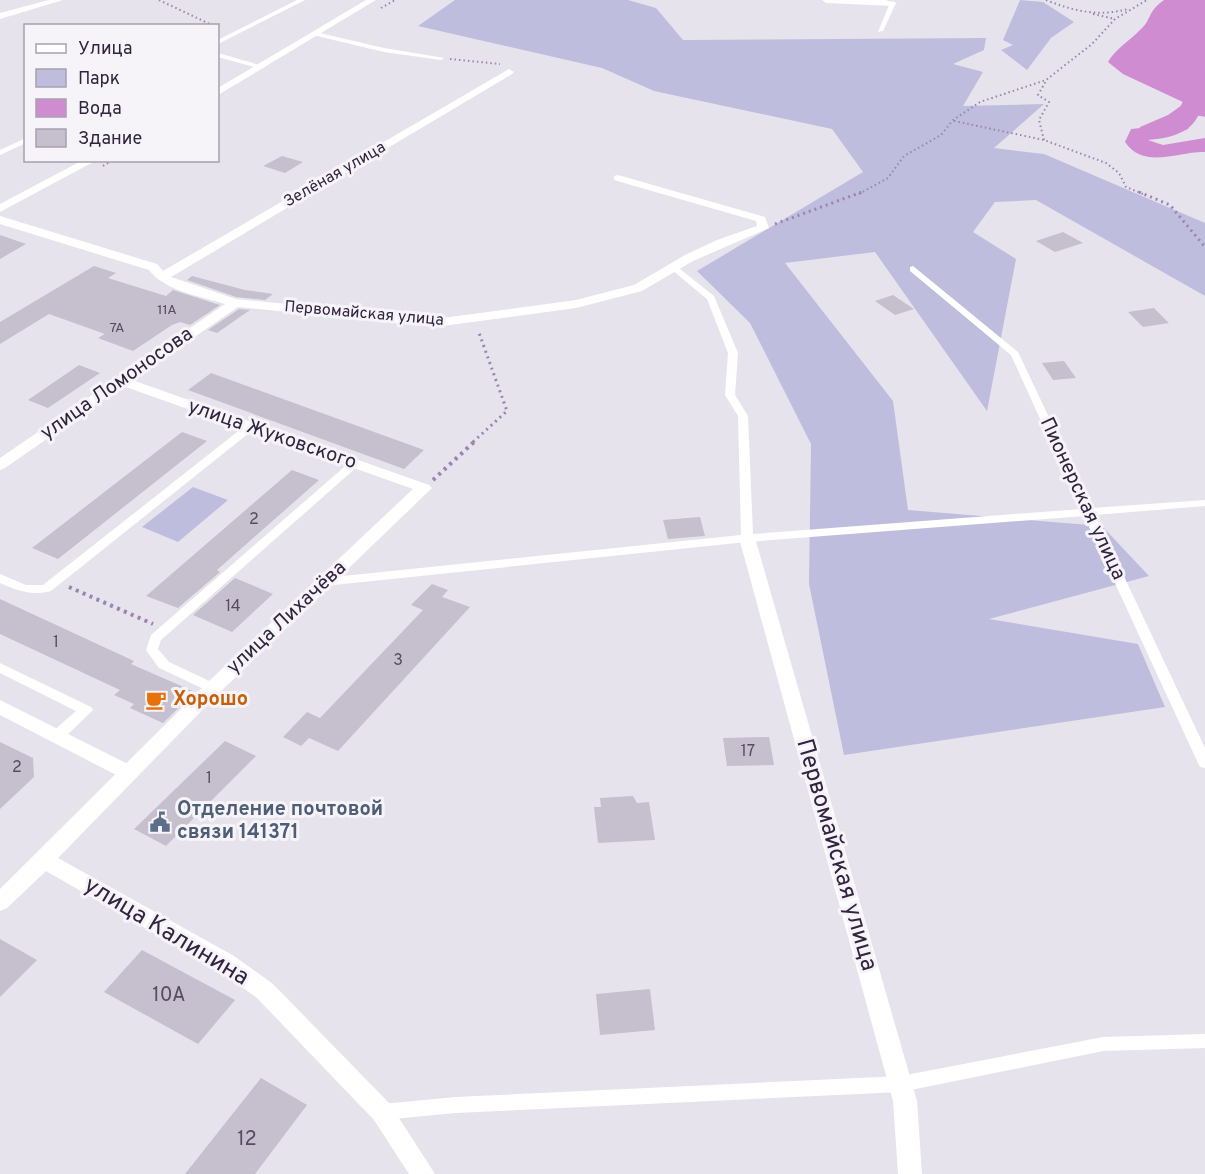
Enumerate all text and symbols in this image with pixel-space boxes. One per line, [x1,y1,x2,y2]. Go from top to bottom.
legend [24,24,219,162]
text: Улица [78,38,132,61]
text: Парк [78,68,120,91]
text: Вода [78,98,122,121]
text: Здание [78,128,142,151]
street label: Зелёная улица [280,138,390,212]
street label: Первомайская улица [283,297,445,331]
house number: 11А [157,302,177,319]
house number: 7А [109,320,125,337]
street label: улица Ломоносова [36,322,198,446]
street label: улица Жуковского [184,394,360,476]
street label: Пионерская улица [1033,413,1131,585]
house number: 2 [249,510,259,530]
street label: улица Лихачёва [221,556,353,680]
house number: 14 [225,597,241,617]
house number: 1 [53,633,59,653]
house number: 3 [393,651,403,671]
place label: Хорошо [173,687,248,713]
cafe icon: Хорошо [144,688,168,712]
street label: Первомайская улица [788,735,884,975]
house number: 17 [741,742,755,762]
house number: 2 [12,758,22,778]
house number: 1 [206,769,212,789]
place label: Отделение почтовой связи 141371 [177,797,383,846]
public building icon: Отделение почтовой связи 141371 [148,810,172,834]
street label: улица Калинина [78,871,254,993]
house number: 10А [152,983,186,1009]
house number: 12 [237,1127,257,1153]

